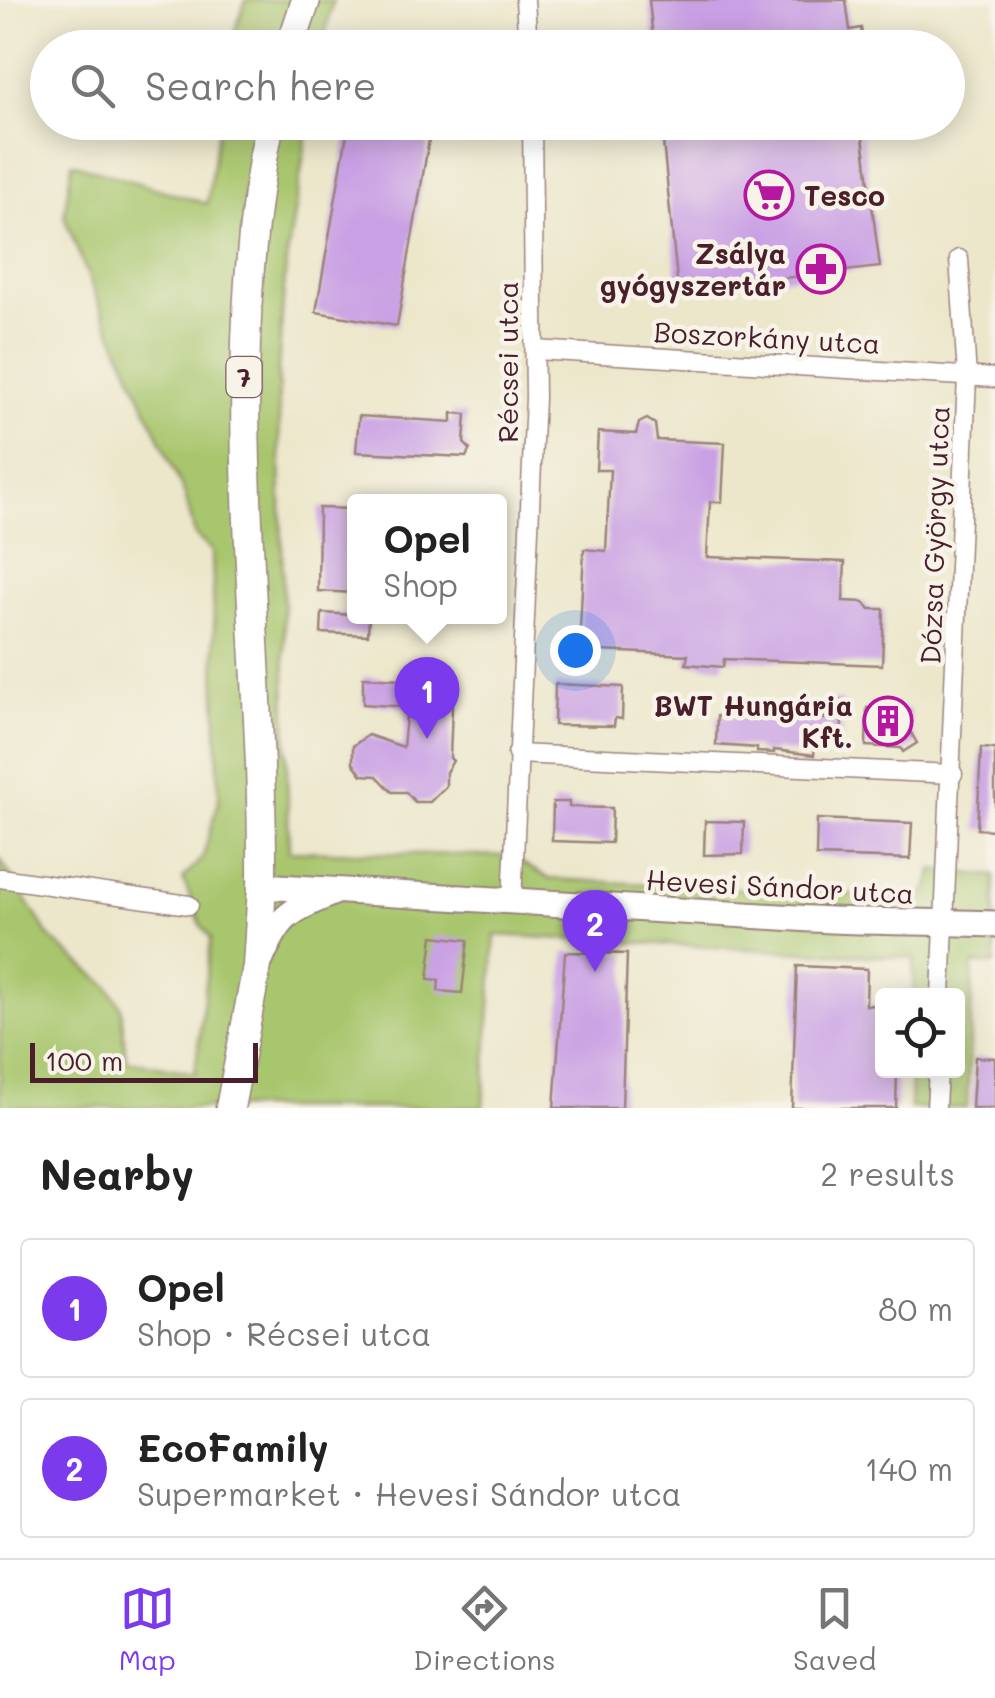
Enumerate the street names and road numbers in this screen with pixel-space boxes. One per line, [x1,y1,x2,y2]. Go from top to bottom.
street label: Récsei utca [489,281,525,443]
street label: Boszorkány utca [653,313,881,361]
road number: 7 [226,357,262,397]
street label: Dózsa György utca [911,405,957,665]
street label: Hevesi Sándor utca [645,861,915,911]

